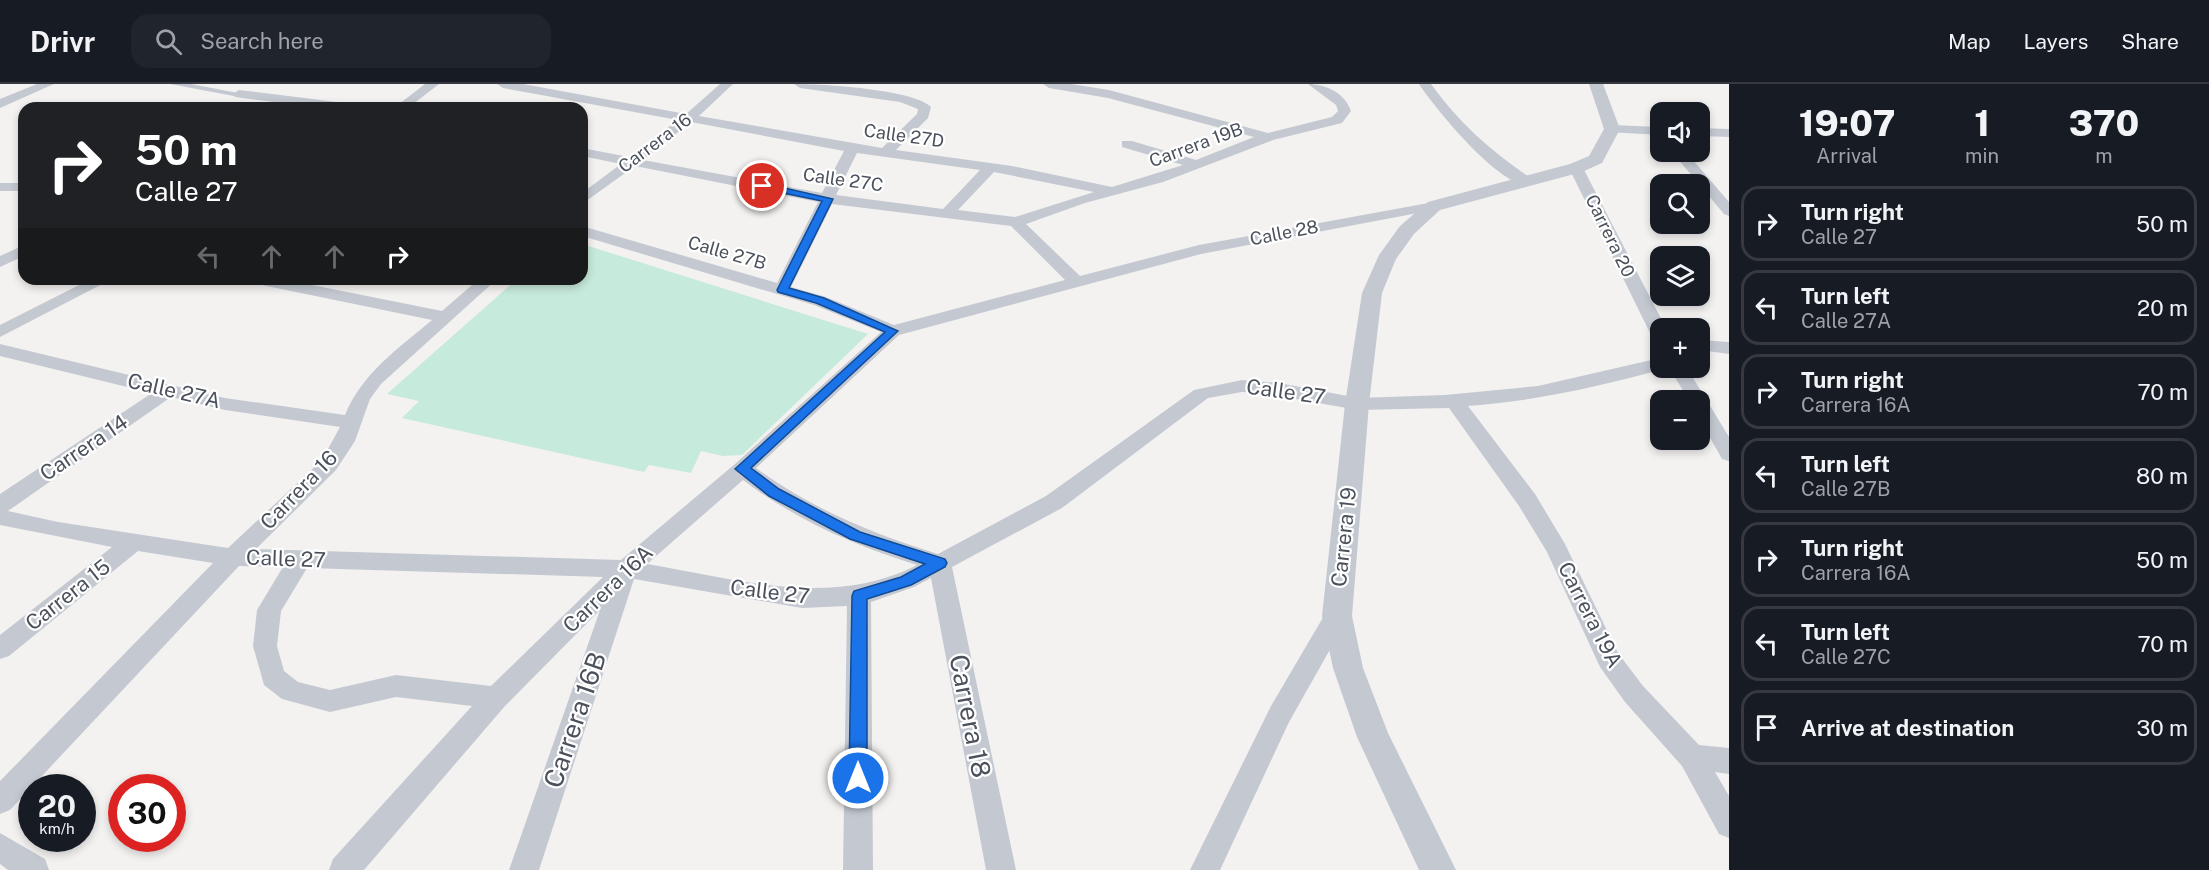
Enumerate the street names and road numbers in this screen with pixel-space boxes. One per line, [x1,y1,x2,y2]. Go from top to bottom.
street label: Carrera 16 [614,108,695,177]
street label: Carrera 19B [1146,118,1245,171]
street label: Calle 27D [863,119,946,152]
street label: Calle 27C [802,163,885,196]
street label: Carrera 20 [1581,191,1639,280]
street label: Calle 28 [1248,216,1320,249]
street label: Calle 27B [686,231,769,274]
street label: Calle 27A [125,368,223,413]
street label: Calle 27 [1245,374,1327,409]
street label: Carrera 14 [35,409,132,486]
street label: Carrera 16 [255,445,342,534]
street label: Carrera 19 [1326,486,1361,588]
street label: Carrera 16A [558,540,658,638]
street label: Calle 27 [246,545,326,572]
street label: Carrera 15 [20,554,115,635]
street label: Carrera 19A [1553,558,1628,672]
street label: Calle 27 [729,574,811,609]
street label: Carrera 16B [537,648,612,792]
street label: Carrera 18 [943,652,998,780]

